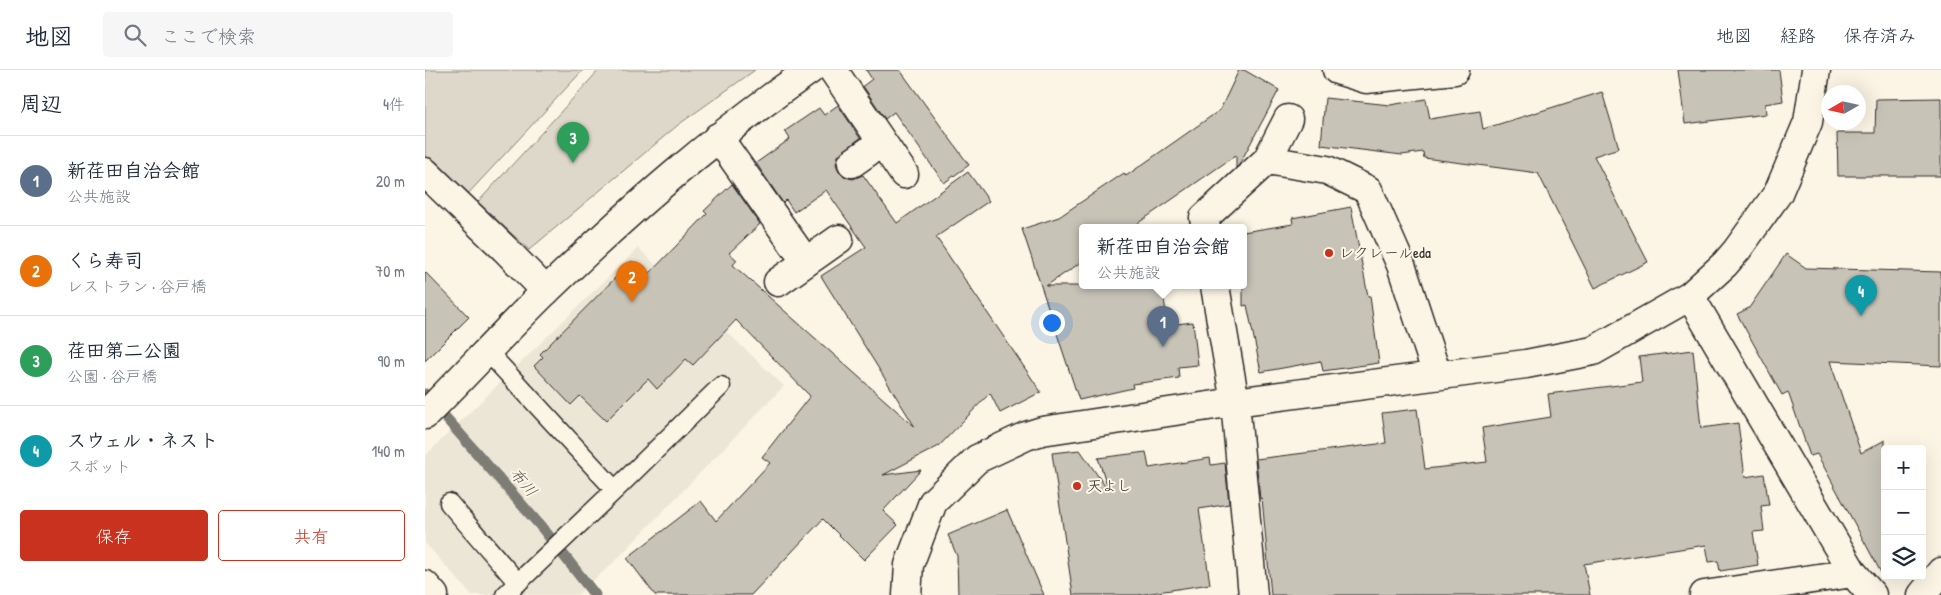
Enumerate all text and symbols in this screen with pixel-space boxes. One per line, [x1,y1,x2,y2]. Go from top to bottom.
search box [103,12,453,57]
text: 地図 [25,20,73,52]
icon: search [121,21,149,49]
text: ここで検索 [161,23,256,49]
text: 地図 [1716,23,1752,48]
text: 経路 [1780,23,1816,48]
text: 保存済み [1844,23,1916,48]
north arrow [1821,85,1866,130]
text: 周辺 [20,89,62,118]
text: 4件 [383,93,405,115]
pin: 3 [557,122,589,163]
text: 新荏田自治会館 [67,157,200,183]
text: 1 [33,170,39,192]
text: 20 m [376,170,405,192]
text: 公共施設 [67,185,131,207]
popup [1079,224,1247,289]
text: 新荏田自治会館 [1096,233,1230,259]
place label: レクレールeda [1339,242,1431,263]
text: くら寿司 [67,247,143,273]
marker: レクレールeda [1323,247,1335,259]
text: 2 [32,260,40,282]
text: 70 m [375,260,405,282]
pin: 2 [616,261,648,302]
text: 公共施設 [1096,261,1161,283]
text: レストラン · 谷戸橋 [67,275,207,297]
pin: 4 [1845,275,1877,316]
pin: 1 [1147,306,1179,347]
your location [1039,310,1065,336]
text: 荏田第二公園 [67,337,181,363]
text: 3 [32,350,40,372]
text: 90 m [377,350,405,372]
text: 公園 · 谷戸橋 [67,365,158,387]
text: スウェル・ネスト [67,427,219,453]
text: 4 [33,440,39,462]
text: 140 m [371,440,405,462]
map controls [1881,445,1926,580]
button: + [1881,445,1926,490]
text: スポット [67,455,131,477]
water label: 布川 [505,463,543,501]
place label: 天よし [1087,475,1132,496]
marker: 天よし [1071,480,1083,492]
button: − [1881,490,1926,535]
button: 保存 [20,510,208,561]
button: 共有 [218,510,405,561]
button: layers [1881,535,1926,580]

